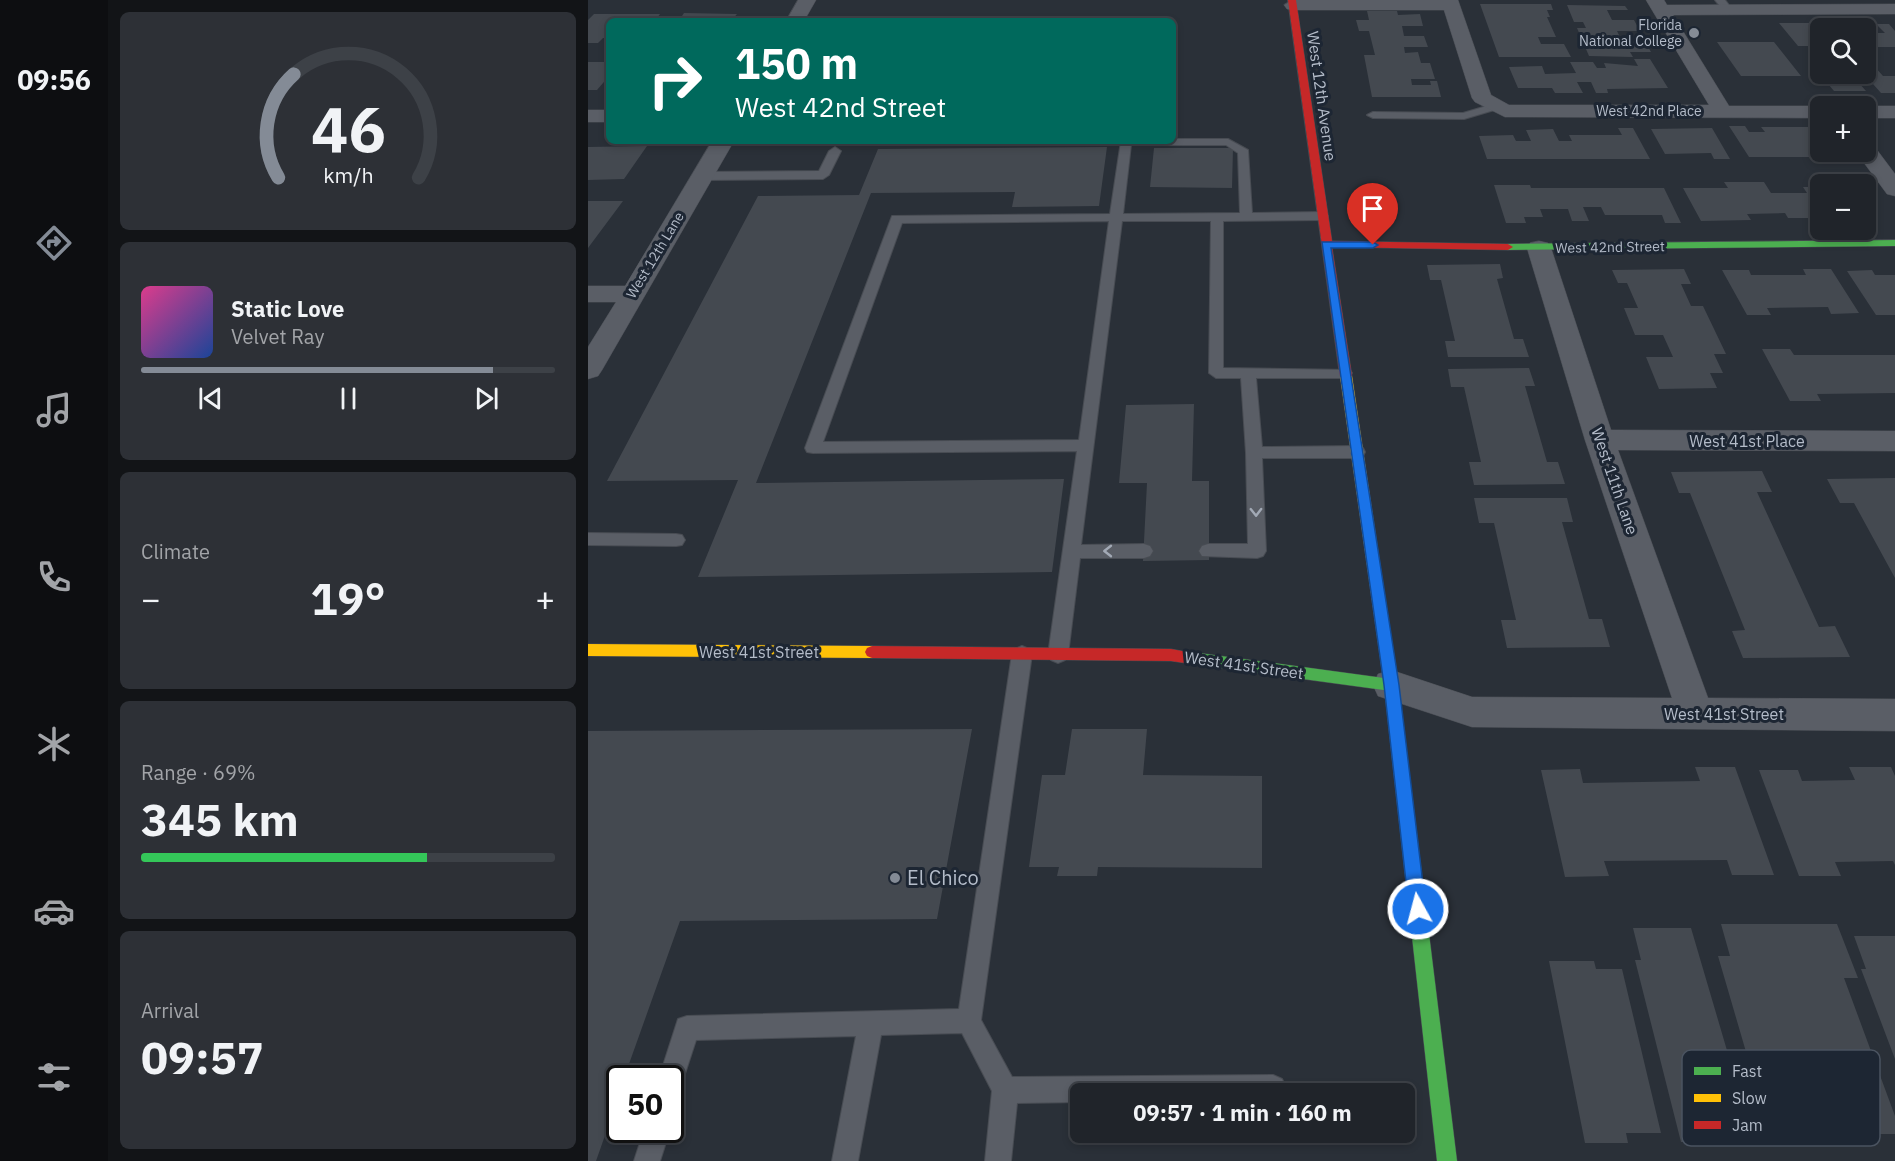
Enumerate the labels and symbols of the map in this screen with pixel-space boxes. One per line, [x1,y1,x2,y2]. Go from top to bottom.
place label: Florida National College [1579,16,1683,50]
marker: Florida National College [1687,26,1701,40]
street label: West 12th Avenue [1303,30,1341,162]
street label: West 42nd Place [1596,102,1702,120]
pin [1347,183,1398,245]
street label: West 12th Lane [622,208,688,302]
street label: West 42nd Street [1555,237,1665,257]
street label: West 11th Lane [1587,425,1643,537]
street label: West 41st Place [1689,431,1805,451]
one-way arrow [1249,507,1262,516]
one-way arrow [1103,545,1112,557]
street label: West 41st Street [699,642,819,662]
street label: West 41st Street [1183,647,1305,683]
street label: West 41st Street [1664,704,1784,724]
place label: El Chico [907,864,979,891]
marker: El Chico [888,871,902,885]
position arrow [1386,877,1450,941]
legend [1682,1050,1880,1146]
text: Fast [1732,1061,1762,1081]
speed limit sign: 50 [606,1065,684,1143]
text: Slow [1732,1088,1767,1108]
text: Jam [1732,1115,1763,1135]

